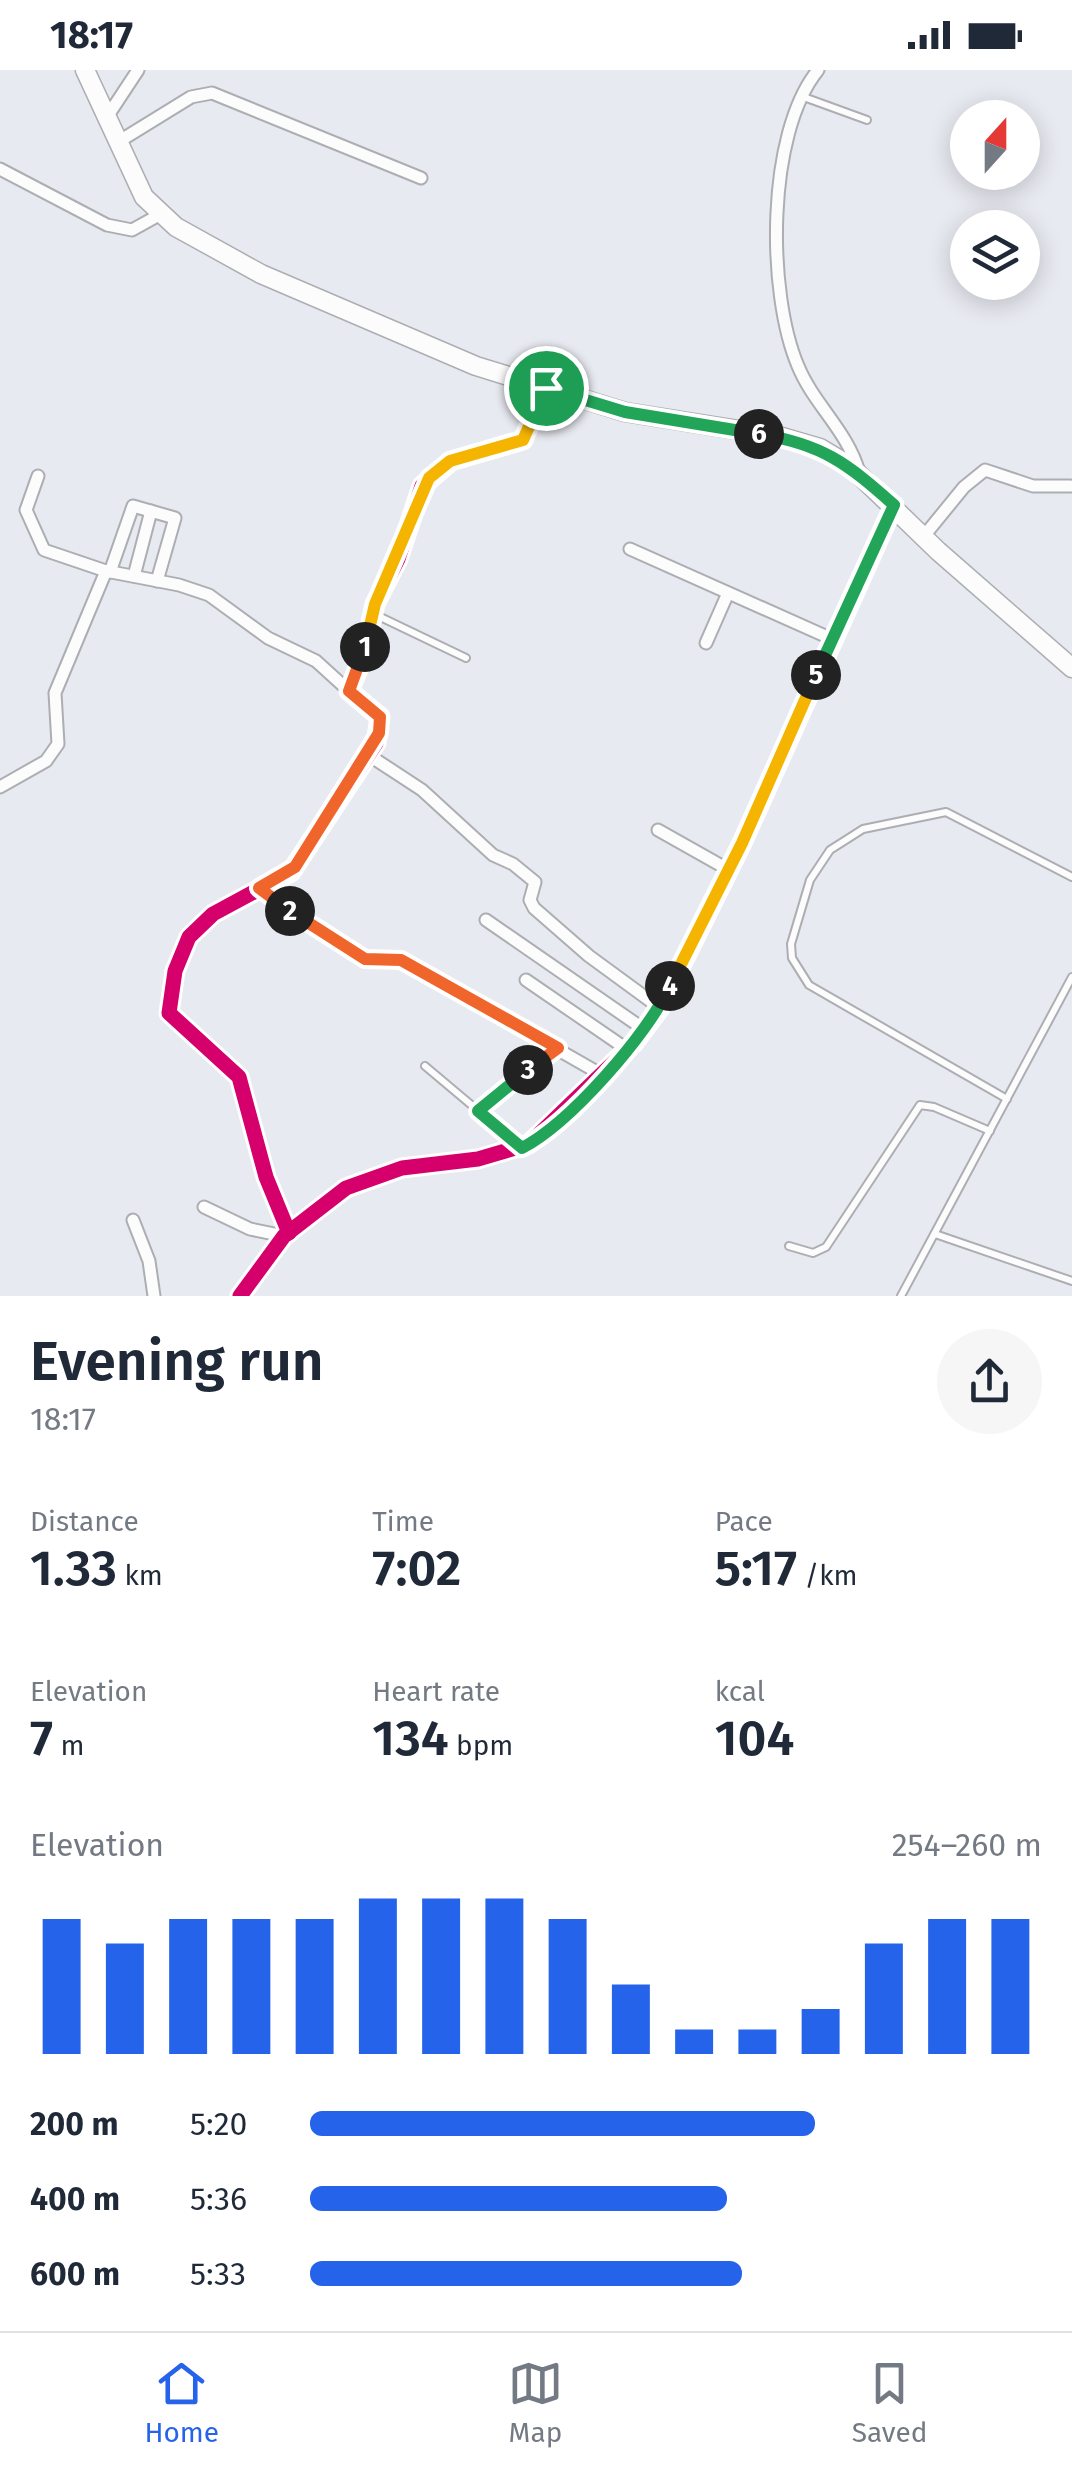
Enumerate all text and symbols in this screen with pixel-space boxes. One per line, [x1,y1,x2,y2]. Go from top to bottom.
text: 18:17 [50,12,133,58]
north arrow [950,100,1040,190]
map controls [950,100,1040,300]
button: layers [950,210,1040,300]
pin [504,346,589,431]
icon: arrive [519,361,574,416]
pin: 6 [734,409,784,459]
text: 6 [751,417,767,450]
pin: 1 [340,622,390,672]
text: 1 [359,630,372,663]
pin: 5 [791,650,841,700]
text: 5 [808,658,824,691]
pin: 2 [265,886,315,936]
text: 2 [283,894,297,927]
pin: 4 [645,961,695,1011]
text: 4 [662,969,678,1002]
pin: 3 [503,1045,553,1095]
text: 3 [521,1053,535,1086]
text: Evening run [30,1329,324,1395]
button: share [937,1329,1042,1434]
text: 18:17 [30,1400,96,1438]
text: Distance [30,1505,139,1538]
text: Time [372,1505,434,1538]
text: Pace [715,1505,773,1538]
text: 1.33 [30,1538,117,1598]
text: 7:02 [372,1538,461,1598]
text: 5:17 [715,1538,797,1598]
text: km [117,1559,163,1592]
text: /km [797,1559,857,1592]
text: Elevation [30,1675,147,1708]
text: Heart rate [372,1675,500,1708]
text: kcal [715,1675,765,1708]
text: 7 [30,1708,53,1768]
text: 134 [372,1708,449,1768]
text: 104 [715,1708,794,1768]
text: m [53,1729,85,1762]
text: bpm [449,1729,513,1762]
text: Elevation [30,1826,164,1864]
text: 254–260 m [892,1826,1042,1864]
text: 200 m [30,2105,119,2143]
text: 5:20 [190,2105,247,2143]
text: 400 m [30,2180,120,2218]
text: 5:36 [190,2180,247,2218]
text: 600 m [30,2255,120,2293]
text: 5:33 [190,2255,246,2293]
tab: Home [144,2356,219,2449]
tab: Map [508,2356,563,2449]
tab: Saved [852,2356,928,2449]

